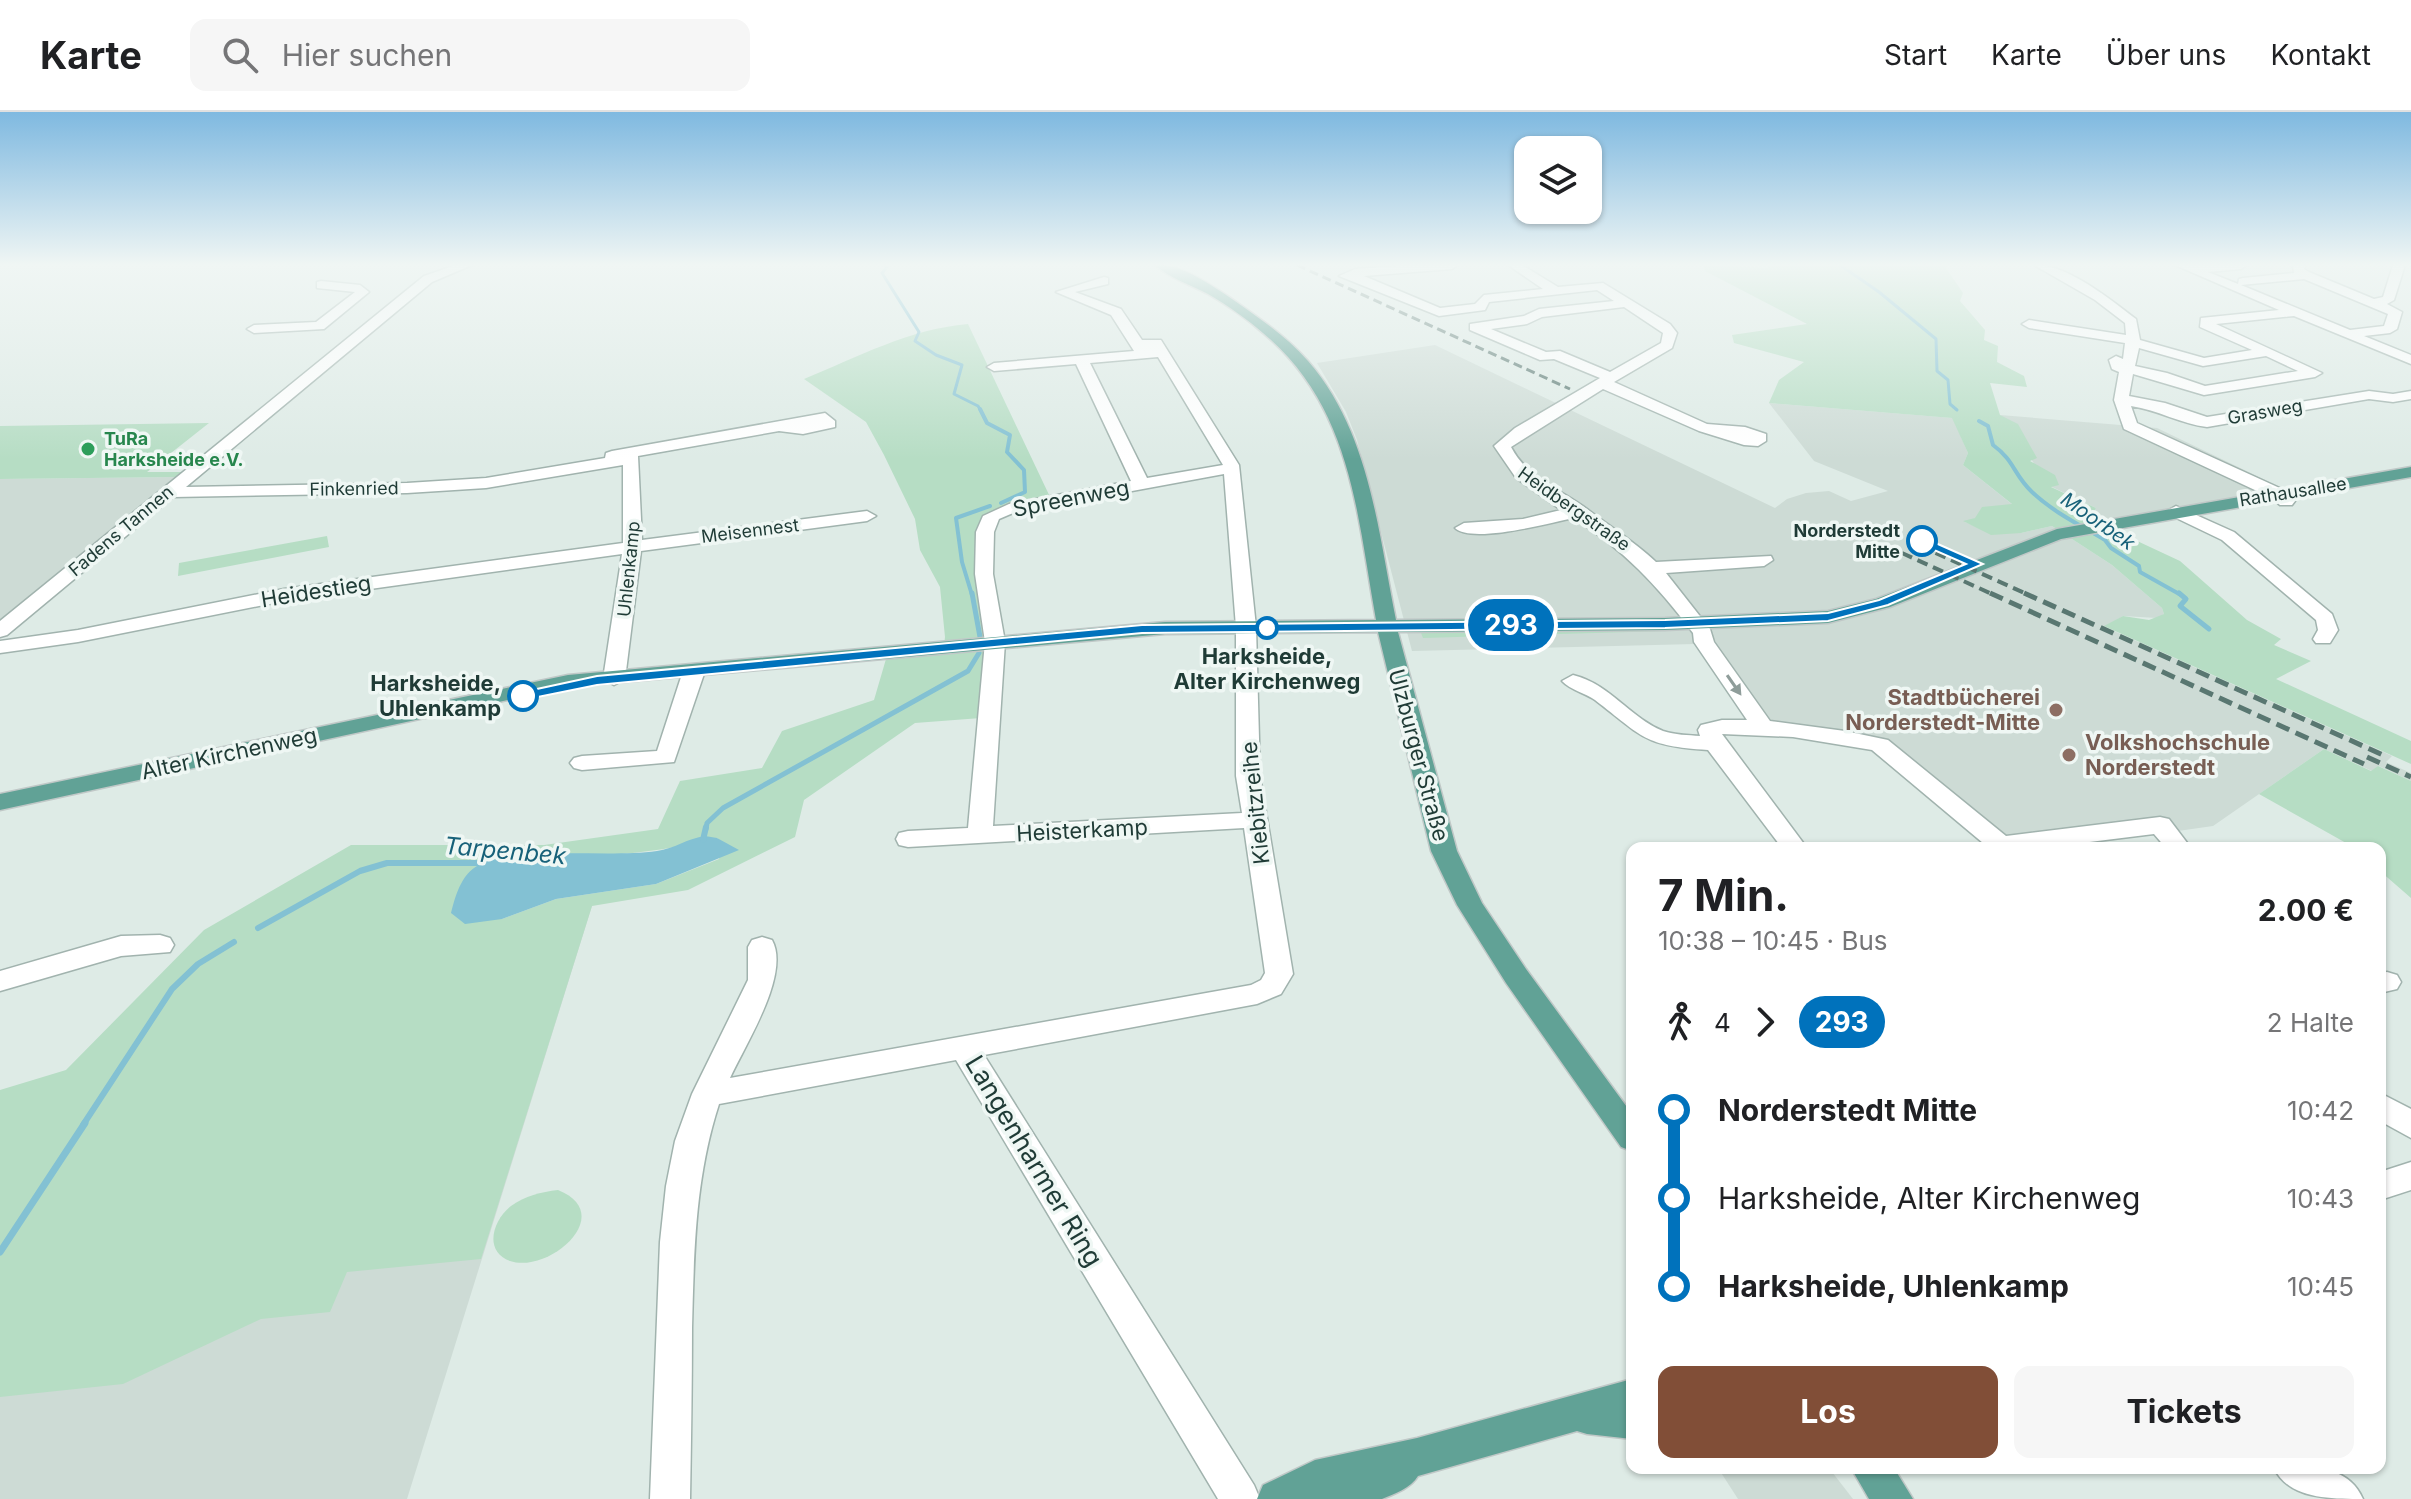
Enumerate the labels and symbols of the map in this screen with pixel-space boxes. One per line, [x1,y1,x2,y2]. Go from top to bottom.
street label: Grasweg [2226,395,2304,428]
place label: TuRa Harksheide e.V. [104,428,244,470]
marker: TuRa Harksheide e.V. [79,440,97,458]
street label: Heidbergstraße [1514,462,1634,555]
street label: Rathausallee [2238,473,2348,510]
street label: Spreenweg [1011,474,1131,522]
street label: Finkenried [309,477,399,500]
street label: Fadens Tannen [64,481,177,580]
water label: Moorbek [2056,487,2140,556]
street label: Meisennest [700,514,800,547]
street label: Uhlenkamp [613,520,644,618]
place label: Norderstedt Mitte [1794,520,1900,562]
marker: Norderstedt Mitte [1907,526,1937,556]
street label: Heidestieg [259,569,373,613]
line badge: 293 [1465,599,1557,651]
marker: Harksheide, Alter Kirchenweg [1256,617,1278,639]
place label: Harksheide, Alter Kirchenweg [1173,643,1361,694]
street label: Ulzburger Straße [1383,666,1455,844]
place label: Harksheide, Uhlenkamp [370,670,501,721]
one-way arrow [1726,675,1741,696]
marker: Harksheide, Uhlenkamp [508,681,538,711]
place label: Stadtbücherei Norderstedt-Mitte [1845,684,2040,735]
marker: Stadtbücherei Norderstedt-Mitte [2047,701,2065,719]
street label: Alter Kirchenweg [139,722,319,784]
place label: Volkshochschule Norderstedt [2085,729,2270,780]
street label: Kiebitzreihe [1236,740,1274,866]
marker: Volkshochschule Norderstedt [2060,746,2078,764]
street label: Heisterkamp [1016,814,1148,846]
water label: Tarpenbek [443,831,568,870]
street label: Langenharmer Ring [959,1050,1110,1272]

